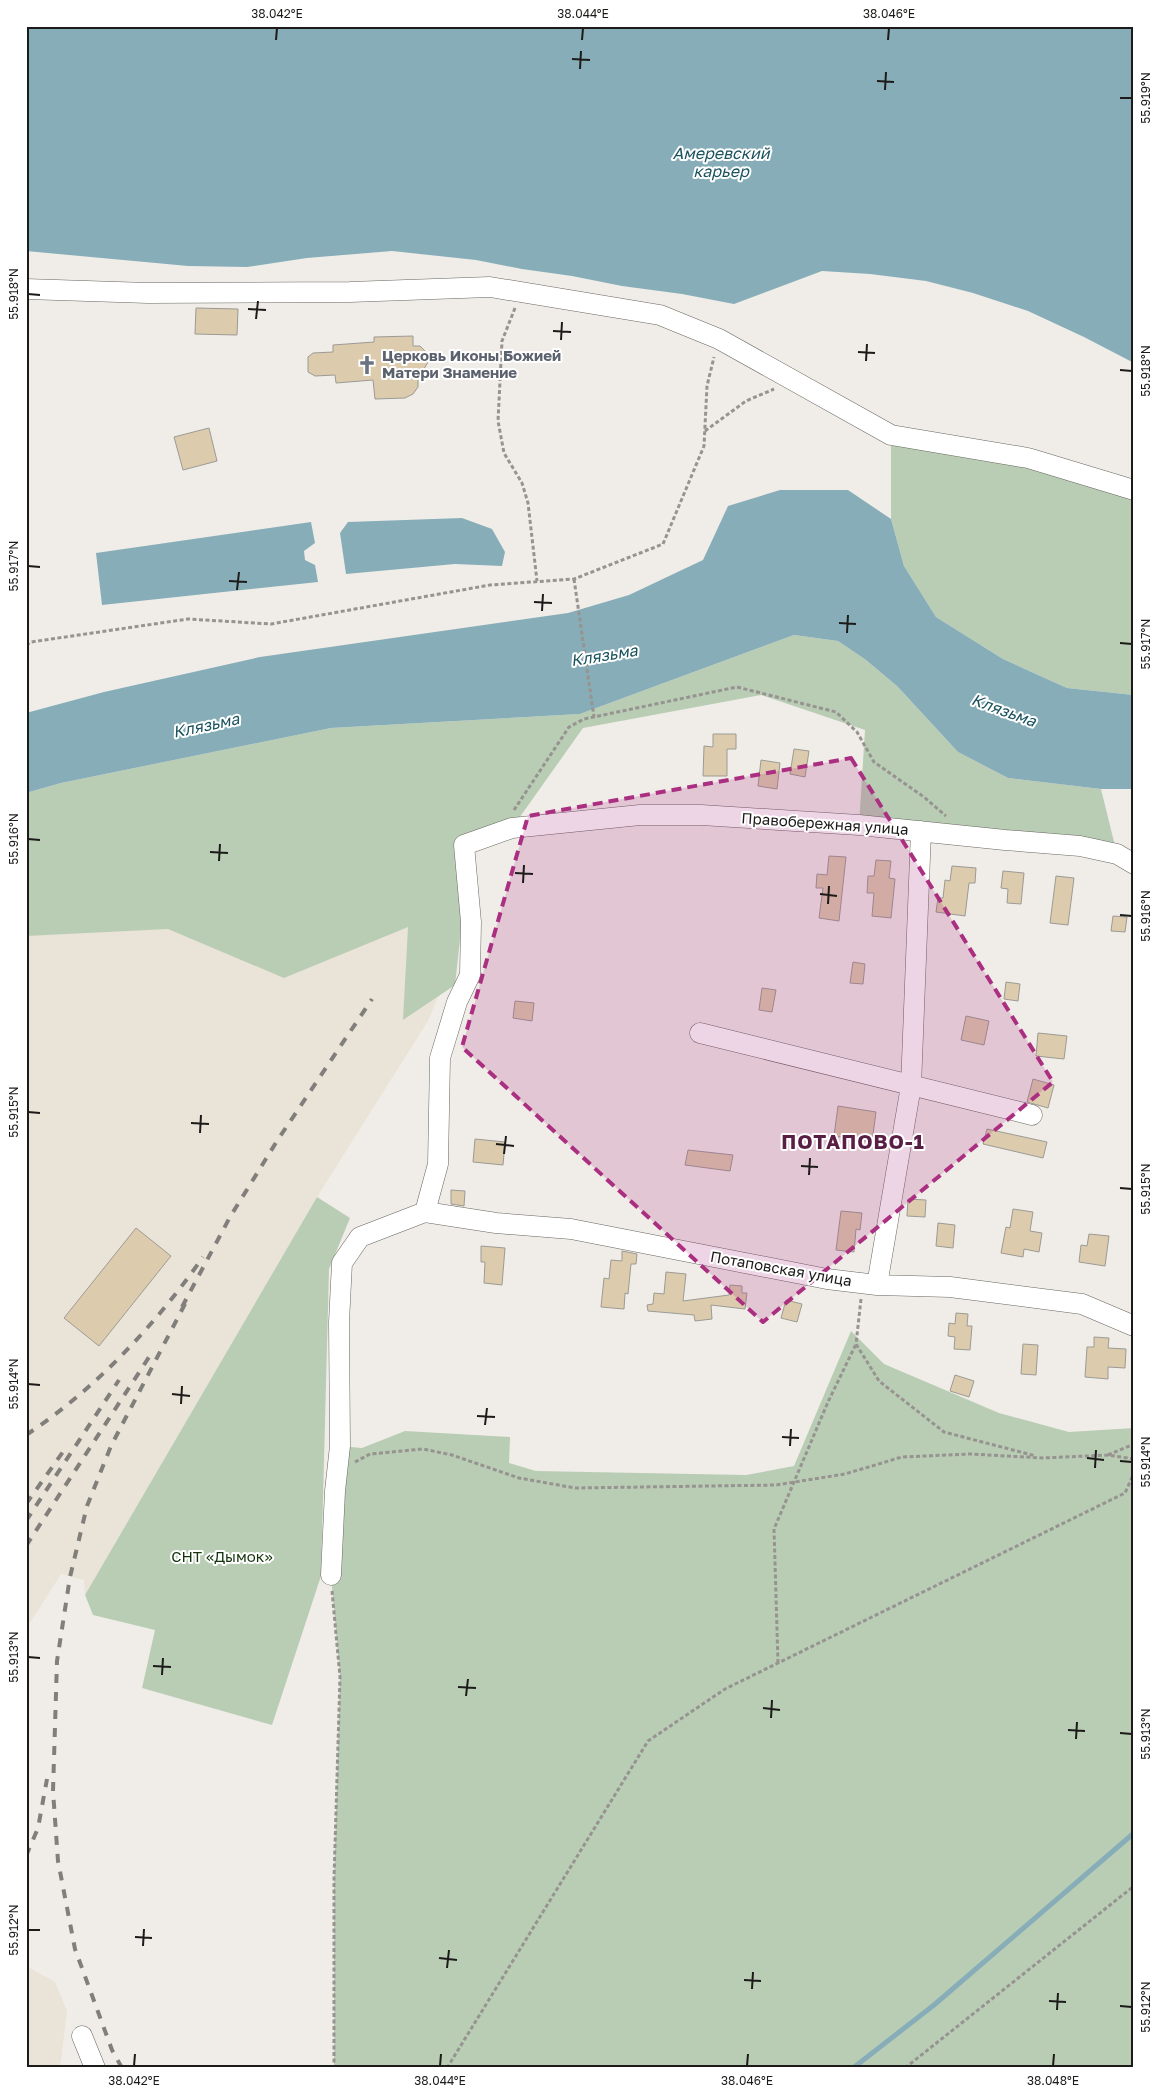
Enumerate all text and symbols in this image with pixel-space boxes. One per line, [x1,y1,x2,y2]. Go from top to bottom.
text: 38.042°E [251,6,303,21]
text: 38.044°E [557,6,609,21]
text: 38.046°E [863,6,915,21]
text: 55.919°N [1138,72,1153,124]
water label: Амеревский карьер [672,143,771,181]
text: 55.918°N [6,268,21,320]
text: 55.918°N [1138,345,1153,397]
place label: Церковь Иконы Божией Матери Знамение [382,346,561,381]
church icon: Церковь Иконы Божией Матери Знамение [356,354,378,376]
text: 55.917°N [6,541,21,591]
text: 55.917°N [1138,619,1153,669]
water label: Клязьма [569,640,640,670]
water label: Клязьма [969,689,1040,731]
water label: Клязьма [171,708,242,742]
street label: Правобережная улица [741,808,909,838]
text: 55.916°N [6,813,21,865]
text: 55.916°N [1138,890,1153,942]
text: 55.915°N [6,1086,21,1138]
district label: ПОТАПОВО-1 [781,1129,925,1153]
text: 55.915°N [1138,1163,1153,1215]
street label: Потаповская улица [709,1247,853,1289]
text: 55.914°N [6,1358,21,1410]
text: 55.914°N [1138,1436,1153,1488]
park label: СНТ «Дымок» [171,1547,273,1565]
text: 55.913°N [6,1631,21,1683]
text: 55.913°N [1138,1708,1153,1760]
text: 55.912°N [6,1904,21,1956]
text: 55.912°N [1138,1981,1153,2033]
text: 38.042°E [108,2073,160,2088]
text: 38.044°E [414,2073,466,2088]
text: 38.046°E [721,2073,773,2088]
text: 38.048°E [1027,2073,1079,2088]

